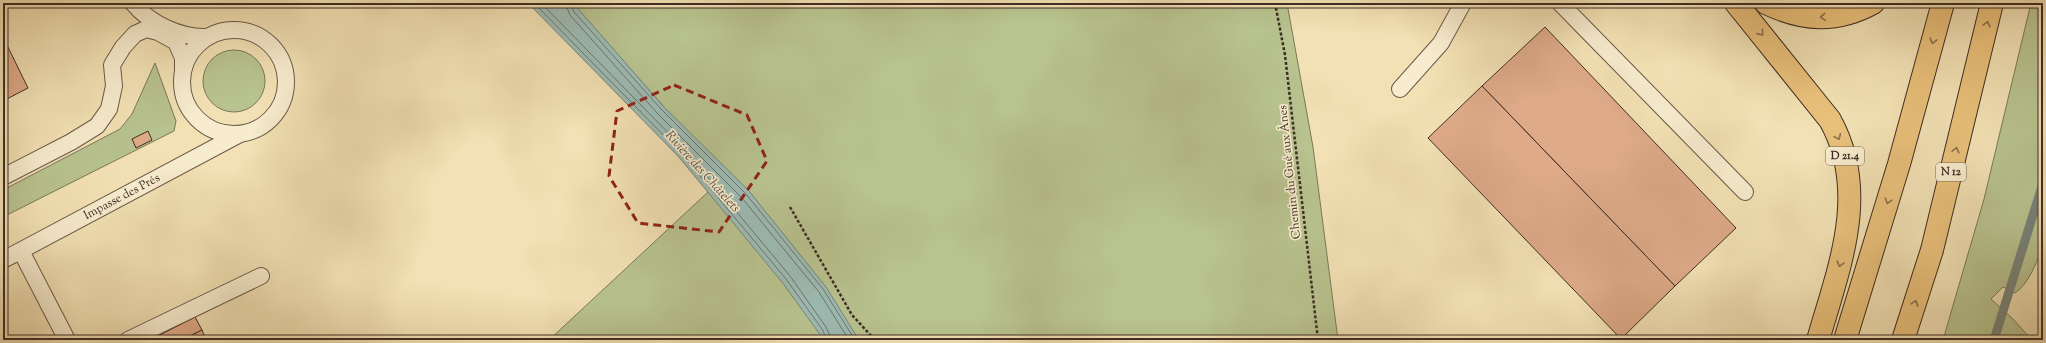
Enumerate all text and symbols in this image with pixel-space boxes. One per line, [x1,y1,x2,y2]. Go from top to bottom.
one-way arrow [1820,13,1826,22]
one-way arrow [1983,21,1991,27]
one-way arrow [1756,29,1763,36]
one-way arrow [1929,37,1938,44]
street label: Chemin du Gué aux Ânes [1274,104,1306,240]
water label: Rivière des Châtelets [660,127,744,217]
one-way arrow [1834,133,1842,140]
road number: D 21.4 [1826,147,1864,165]
one-way arrow [1951,147,1960,154]
road number: N 12 [1936,163,1966,181]
street label: Impasse des Prés [80,169,164,225]
one-way arrow [1884,198,1893,205]
one-way arrow [1836,261,1845,268]
one-way arrow [1910,300,1919,307]

